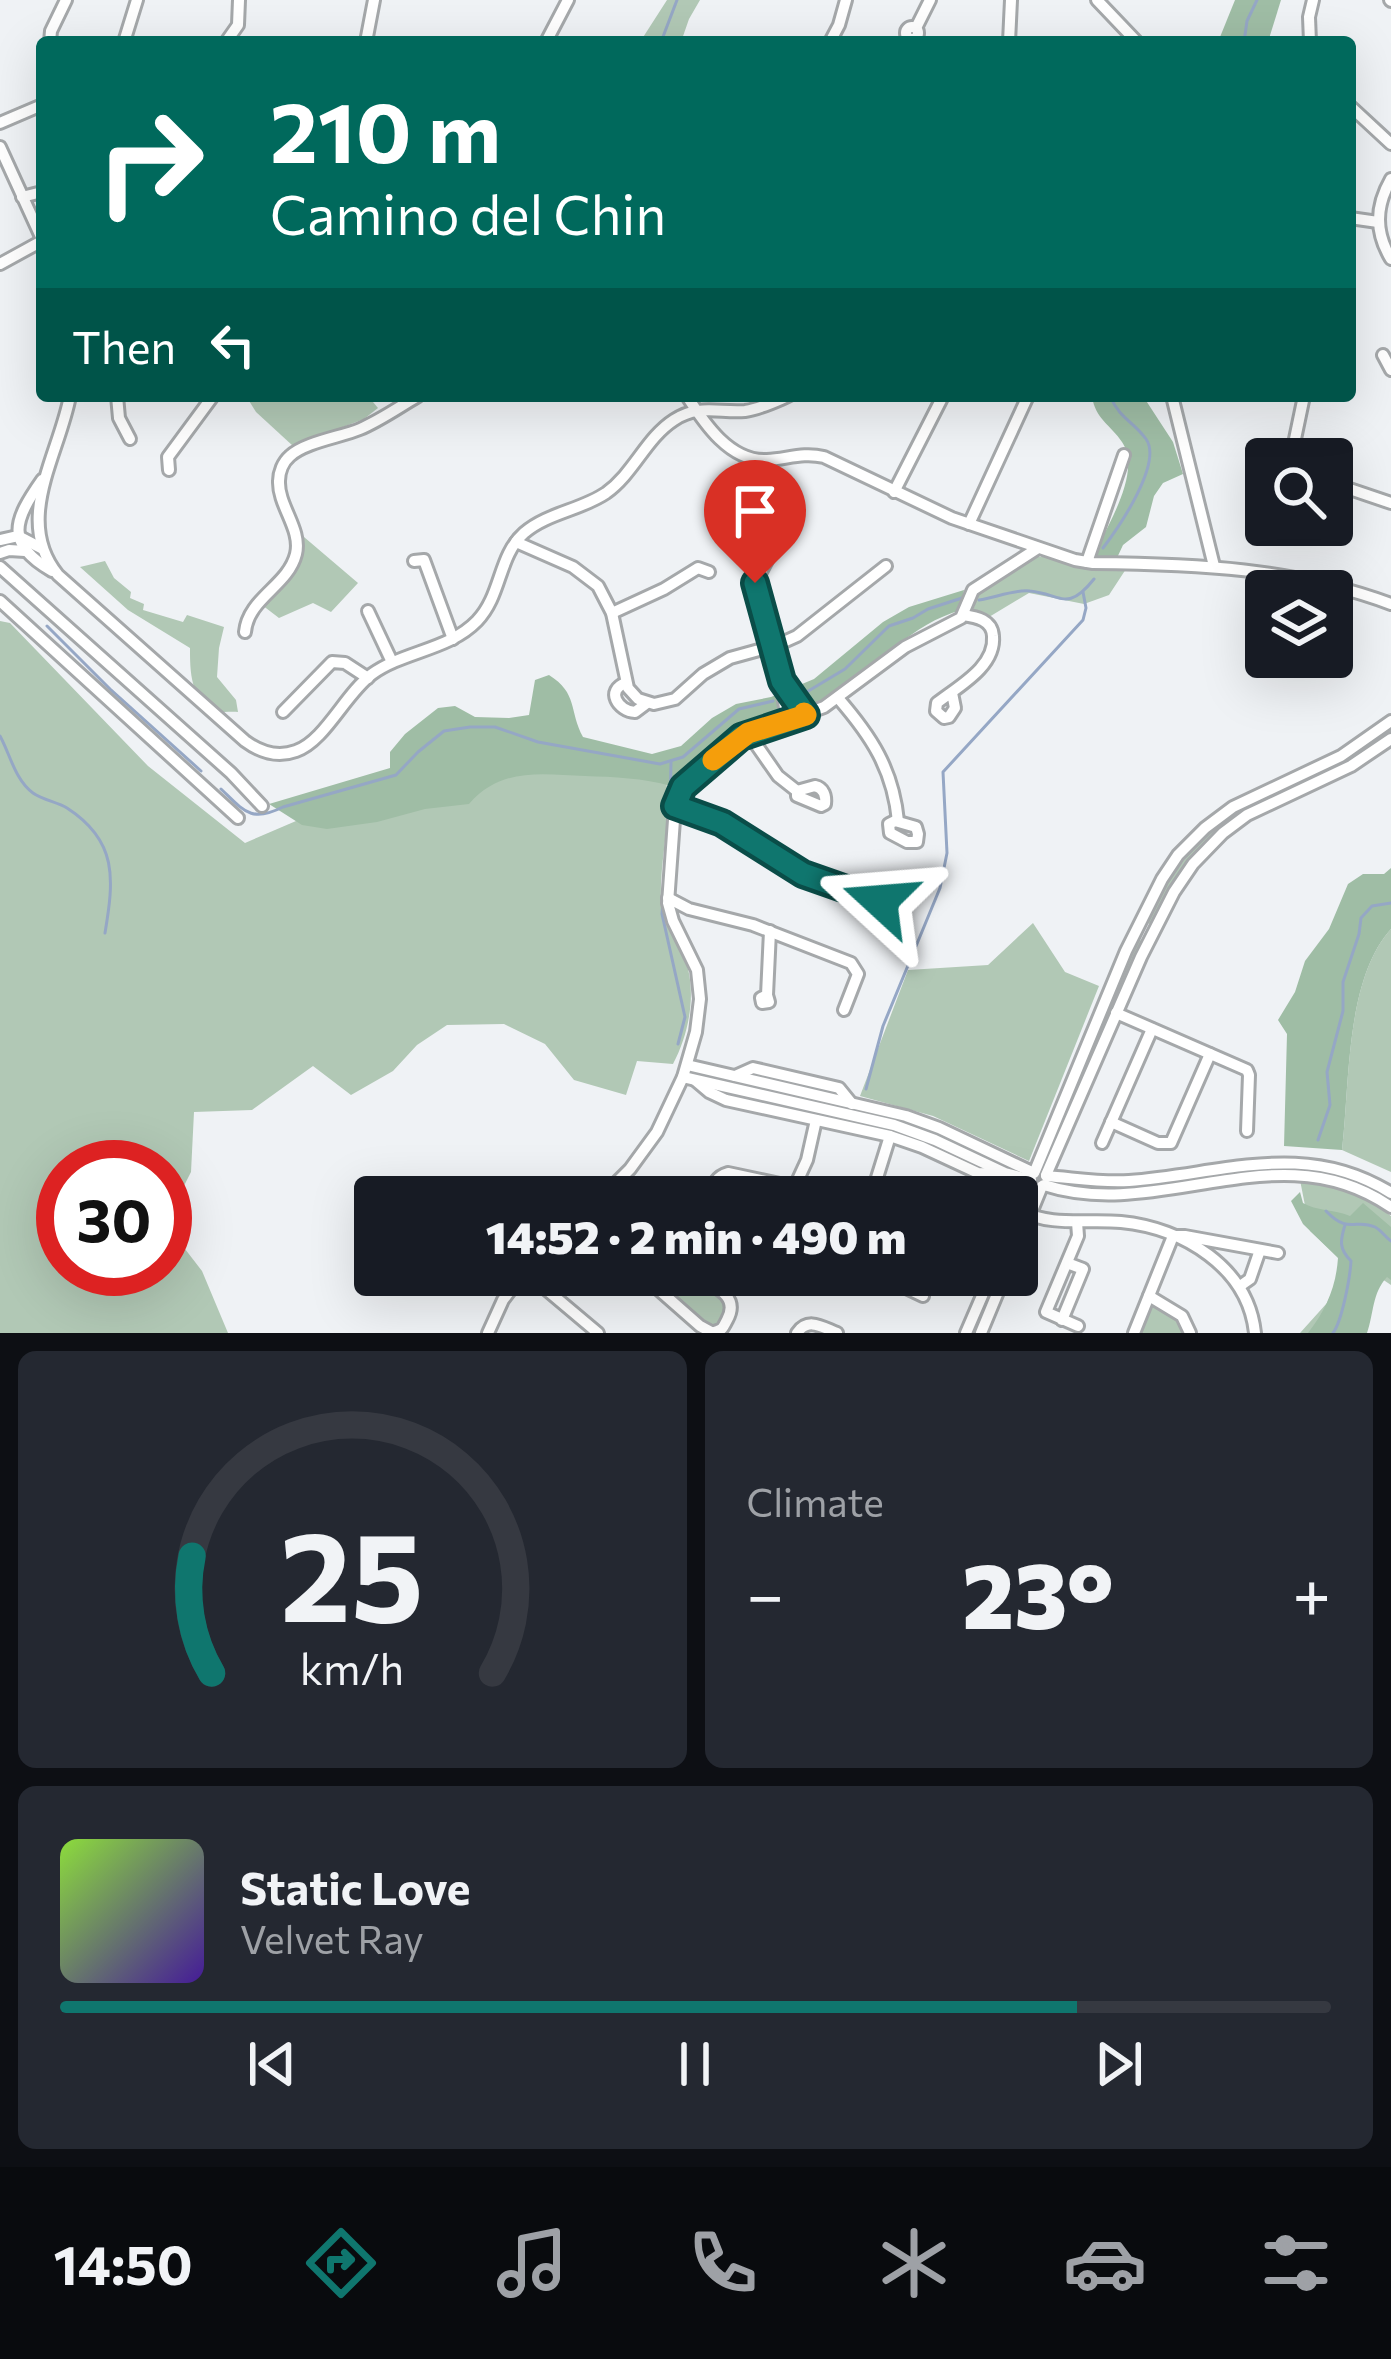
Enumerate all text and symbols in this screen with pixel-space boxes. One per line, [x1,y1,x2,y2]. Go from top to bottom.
text: 210 m [270,78,501,180]
icon: right [72,84,228,240]
text: Camino del Chin [270,180,666,246]
icon: left [200,312,266,378]
text: Then [72,318,176,373]
map controls [1245,438,1353,678]
button: search [1245,438,1353,546]
pin [704,460,806,583]
icon: arrive [722,478,788,544]
button: layers [1245,570,1353,678]
position arrow [817,838,943,964]
speed limit sign: 30 [36,1140,192,1296]
text: 14:52 · 2 min · 490 m [486,1208,906,1263]
text: Climate [747,1477,884,1525]
text: 25 [280,1495,424,1648]
text: 23° [962,1537,1114,1648]
text: − [747,1552,784,1633]
text: + [1292,1552,1331,1633]
text: km/h [300,1640,404,1693]
text: Static Love [240,1859,470,1914]
text: Velvet Ray [240,1914,424,1962]
icon: previous [239,2031,305,2097]
icon: pause [662,2031,728,2097]
icon: next [1086,2031,1152,2097]
icon: directions [299,2221,383,2305]
icon: music [490,2221,574,2305]
icon: phone [681,2221,765,2305]
icon: climate [872,2221,956,2305]
icon: car [1063,2221,1147,2305]
icon: filters [1254,2221,1338,2305]
text: 14:50 [53,2230,193,2296]

